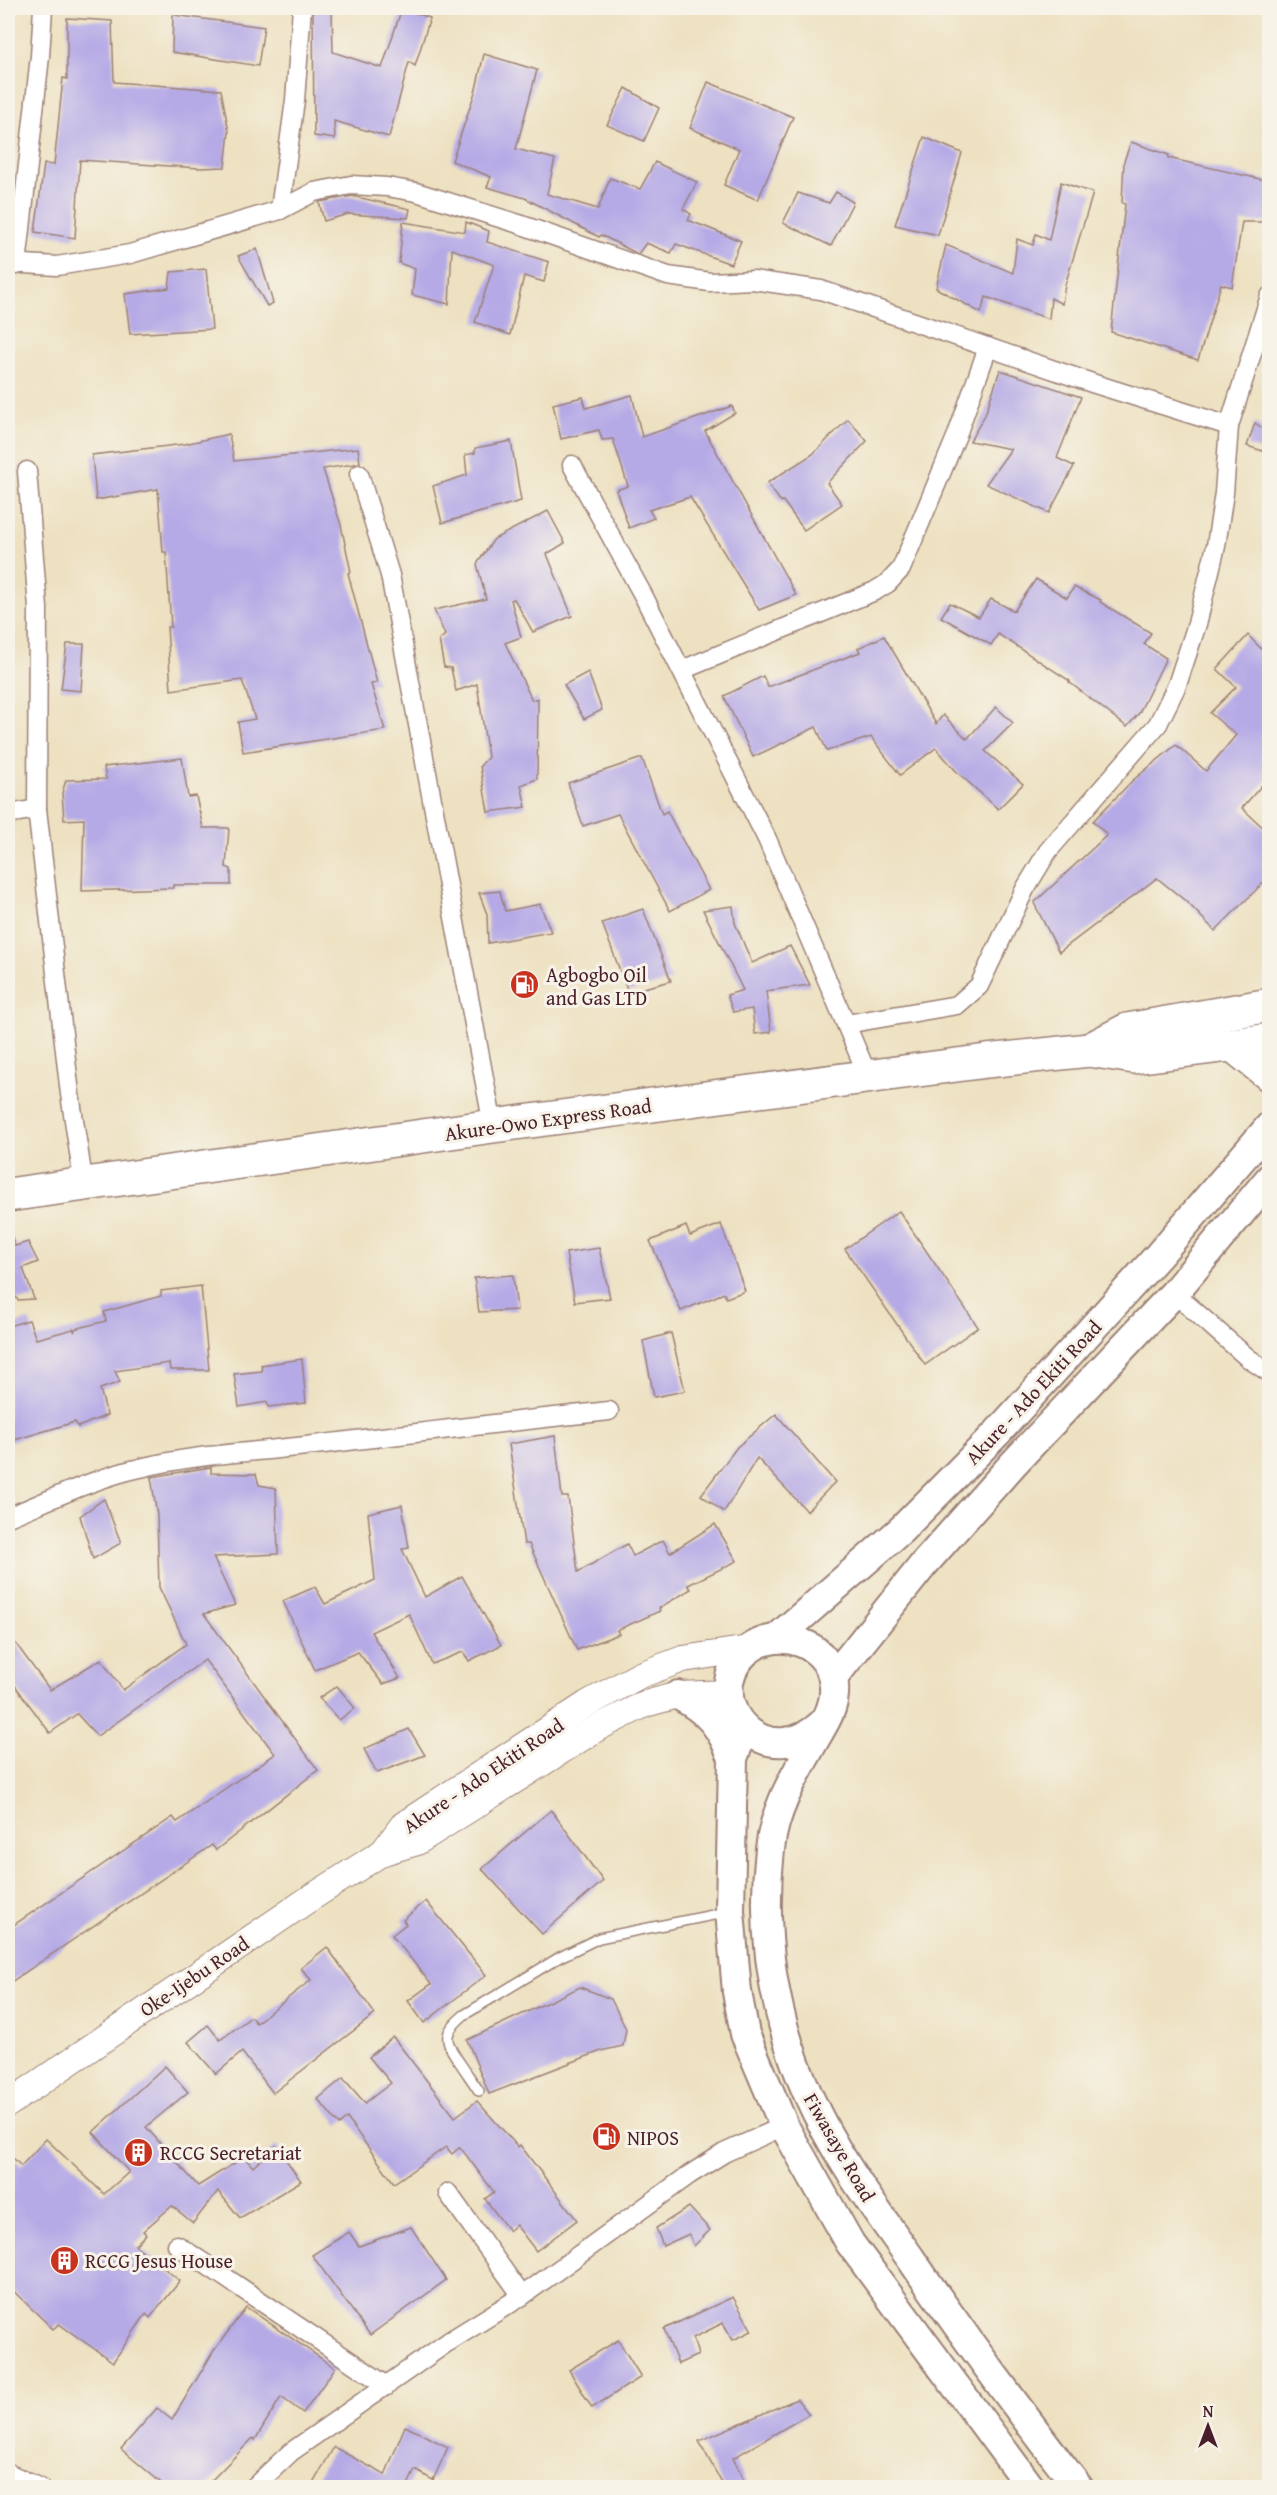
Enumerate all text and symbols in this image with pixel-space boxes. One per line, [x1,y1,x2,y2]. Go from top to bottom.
place label: Agbogbo Oil and Gas LTD [546,960,647,1012]
fuel station icon: Agbogbo Oil and Gas LTD [509,969,541,1001]
street label: Akure-Owo Express Road [443,1090,654,1148]
street label: Akure - Ado Ekiti Road [958,1313,1108,1471]
street label: Akure - Ado Ekiti Road [397,1710,569,1840]
street label: Oke-Ijebu Road [133,1928,255,2023]
street label: Fiwasaye Road [797,2087,883,2207]
fuel station icon: NIPOS [590,2121,622,2153]
place label: NIPOS [627,2123,679,2152]
building icon: RCCG Secretariat [123,2136,155,2168]
place label: RCCG Secretariat [160,2138,302,2167]
building icon: RCCG Jesus House [48,2244,80,2276]
place label: RCCG Jesus House [85,2246,233,2275]
north arrow [1178,2396,1238,2456]
text: N [1203,2399,1214,2423]

